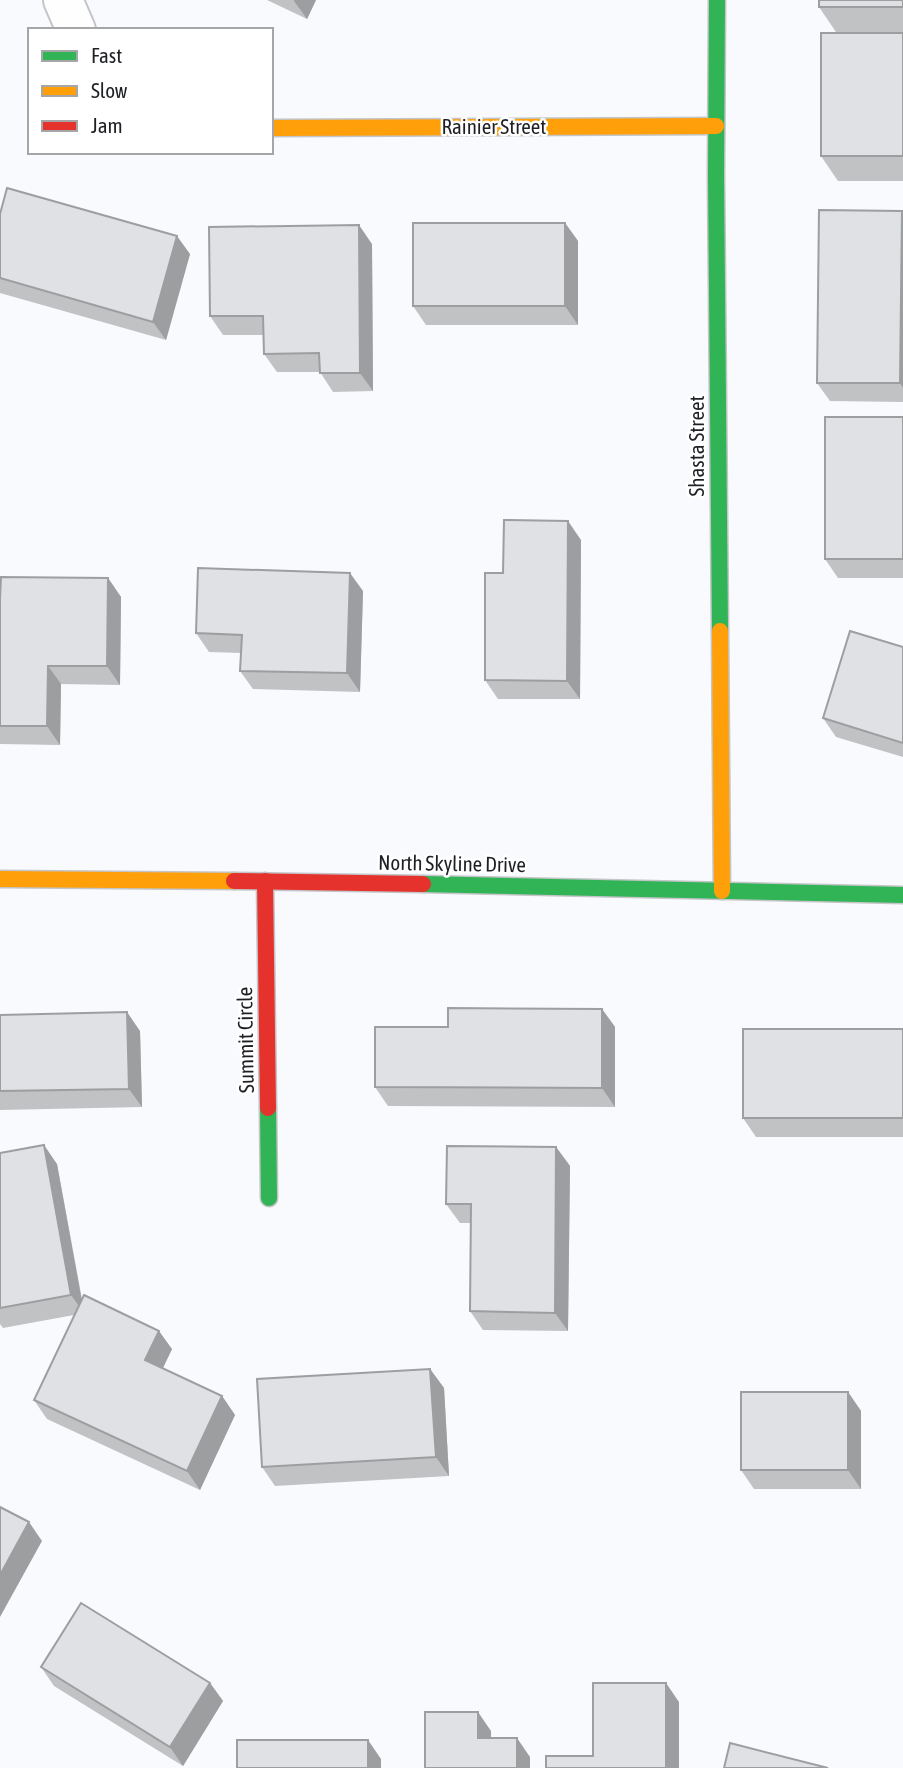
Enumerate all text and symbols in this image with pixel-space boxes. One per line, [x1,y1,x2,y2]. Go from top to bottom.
legend [28,28,273,154]
text: Fast [91,43,122,67]
text: Slow [91,78,128,102]
text: Jam [91,113,123,137]
street label: Rainier Street [442,114,546,138]
street label: Shasta Street [684,396,708,496]
street label: North Skyline Drive [378,850,526,876]
street label: Summit Circle [232,987,258,1093]

